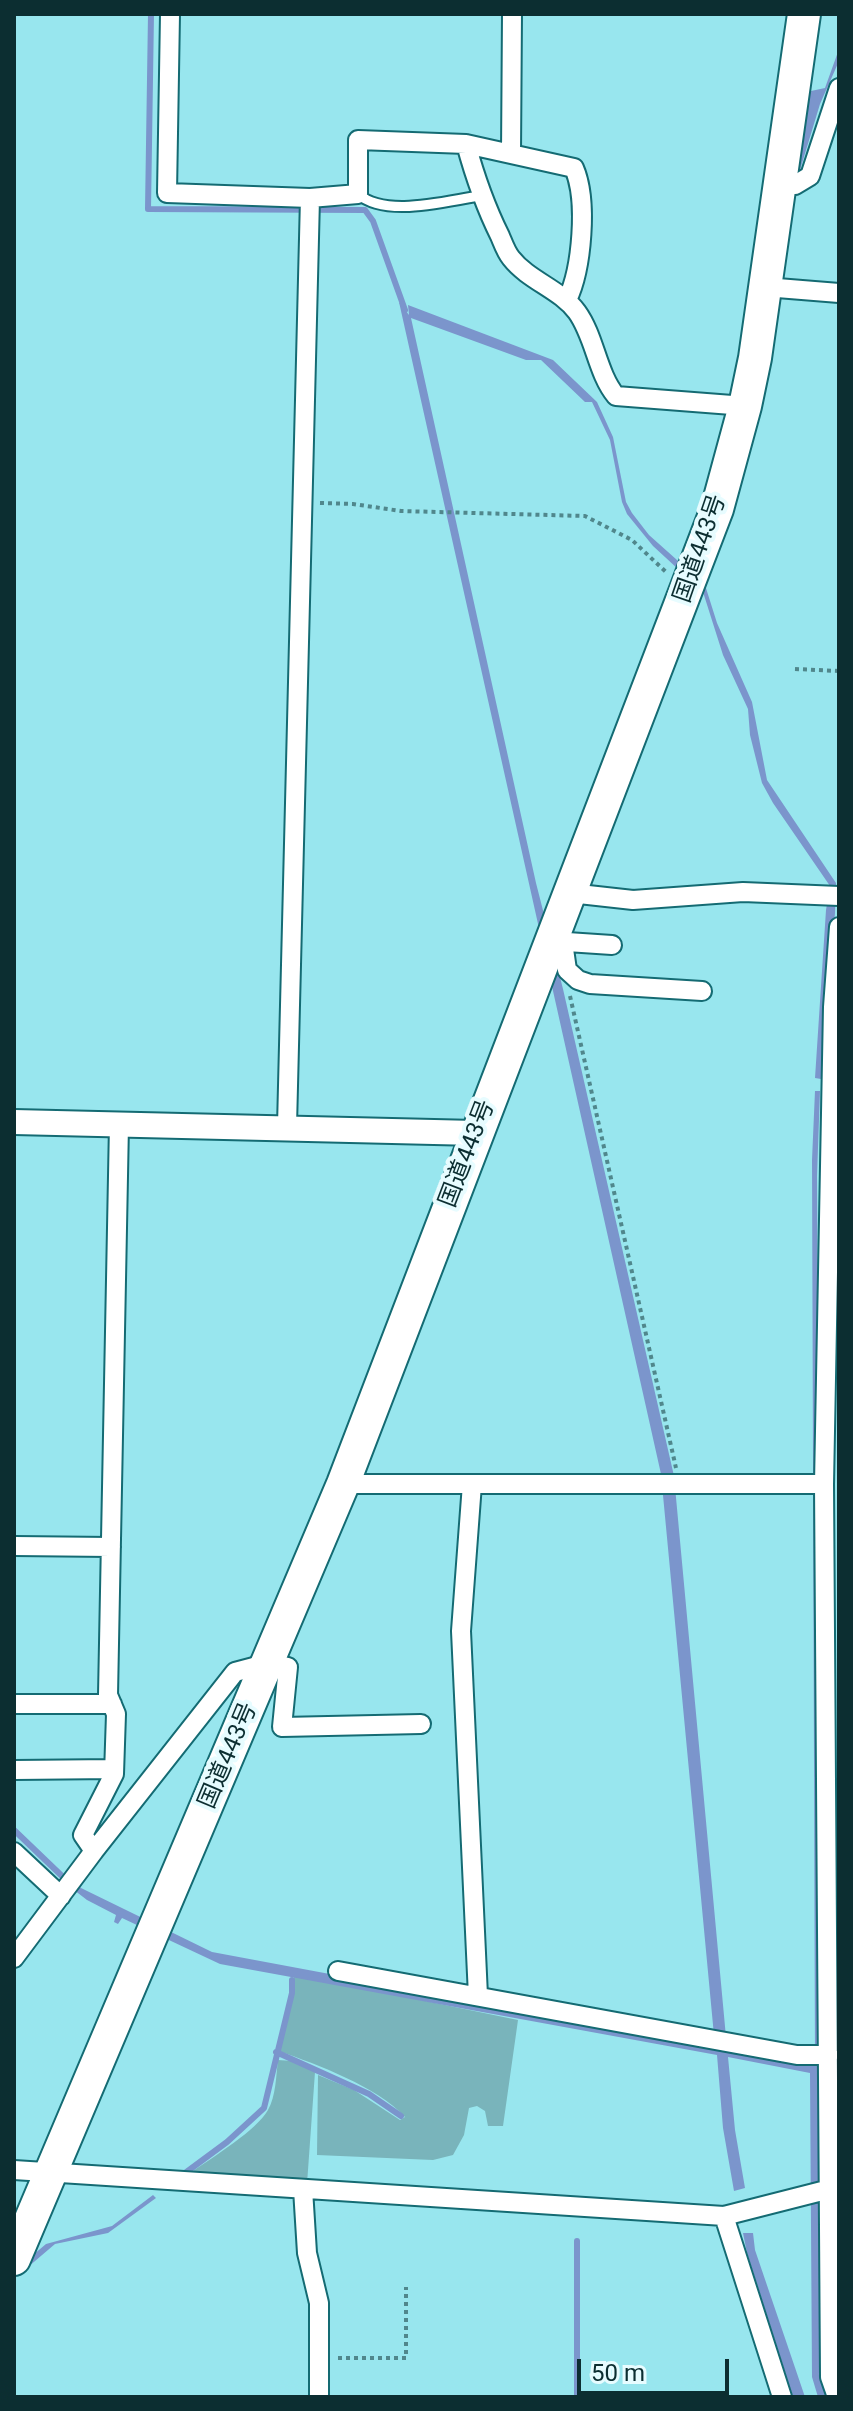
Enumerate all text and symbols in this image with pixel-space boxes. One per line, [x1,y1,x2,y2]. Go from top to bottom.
street label: 国道443号 [669,491,733,607]
street label: 国道443号 [434,1096,502,1212]
street label: 国道443号 [194,1699,264,1813]
scale bar [581,2343,733,2393]
text: 50 m [591,2359,645,2387]

